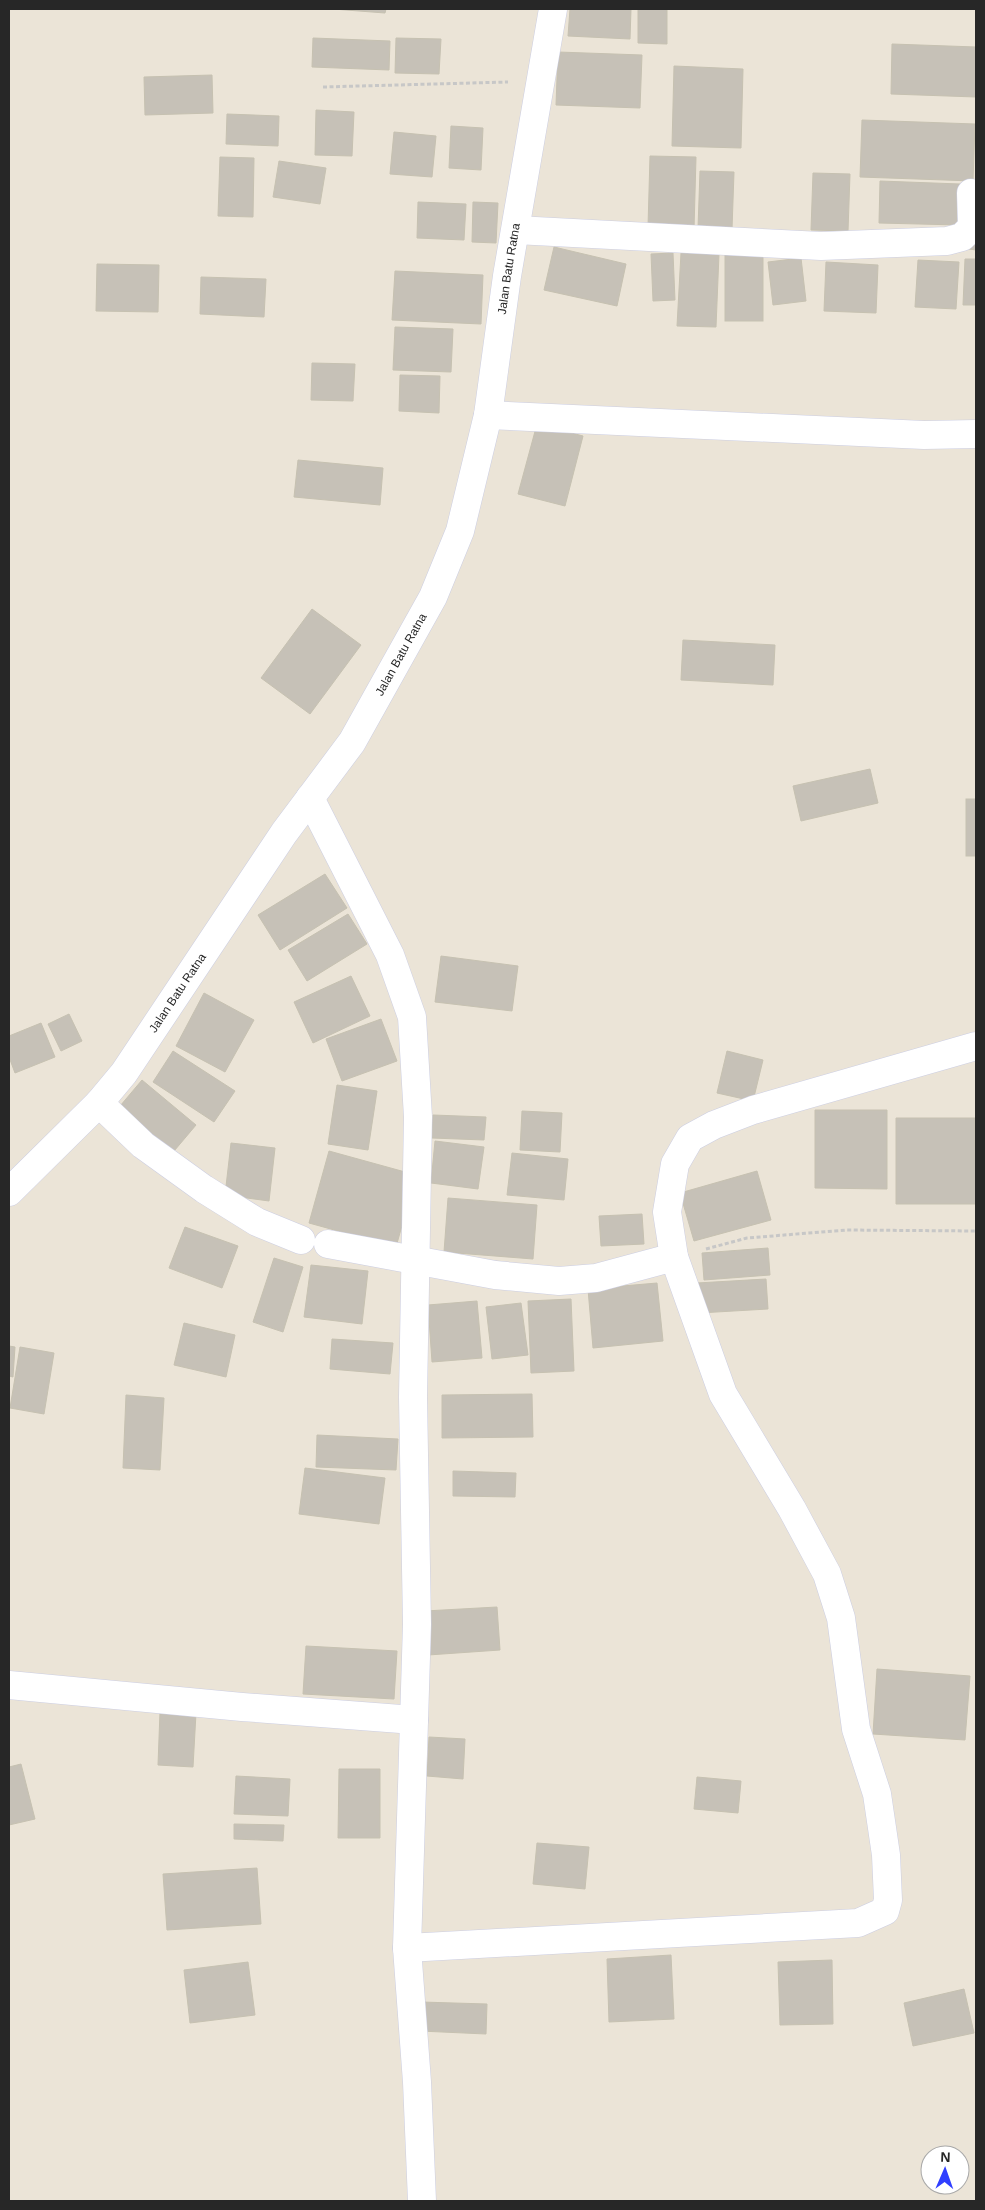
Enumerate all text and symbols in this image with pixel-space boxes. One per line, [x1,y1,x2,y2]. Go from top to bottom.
street label: Jalan Batu Ratna [495,222,523,315]
street label: Jalan Batu Ratna [372,610,430,698]
street label: Jalan Batu Ratna [146,950,209,1035]
north arrow [920,2145,970,2195]
text: N [940,2149,951,2165]

